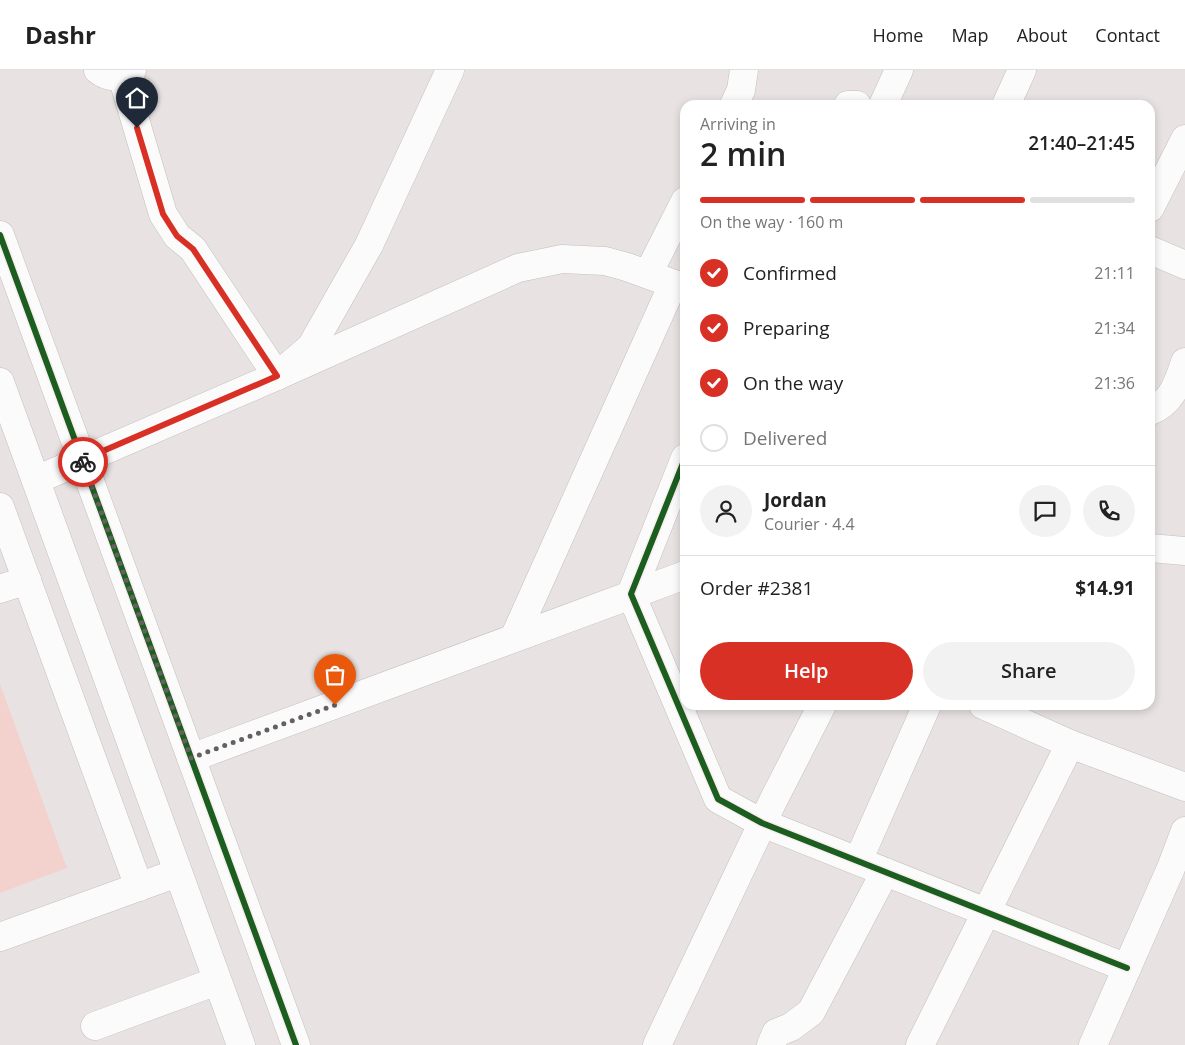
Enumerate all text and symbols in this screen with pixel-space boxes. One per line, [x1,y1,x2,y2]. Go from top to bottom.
text: Dashr [25,18,96,51]
text: Home [873,23,923,47]
text: Map [951,23,989,47]
text: About [1017,23,1067,47]
text: Contact [1095,23,1160,47]
pin [116,77,158,128]
icon: home [123,84,151,112]
text: Arriving in [700,113,776,135]
text: 21:40–21:45 [1028,130,1135,156]
text: 2 min [700,132,786,175]
text: On the way · 160 m [700,211,843,233]
icon: check [700,259,728,287]
text: Confirmed [743,260,837,286]
text: 21:11 [1094,262,1135,284]
icon: check [700,314,728,342]
text: Preparing [743,315,830,341]
text: 21:34 [1094,317,1135,339]
icon: check [700,369,728,397]
text: On the way [743,370,843,396]
text: 21:36 [1094,372,1135,394]
text: Delivered [743,425,827,451]
courier [58,437,108,487]
icon: bike [69,448,97,476]
button: person [700,485,752,537]
button: chat [1019,485,1071,537]
button: phone [1083,485,1135,537]
text: Jordan [764,487,827,513]
text: Courier · 4.4 [764,513,855,535]
text: Order #2381 [700,575,813,601]
text: $14.91 [1075,575,1135,601]
button: Help [700,642,913,700]
button: Share [923,642,1135,700]
pin [314,654,356,705]
icon: bag [321,661,349,689]

